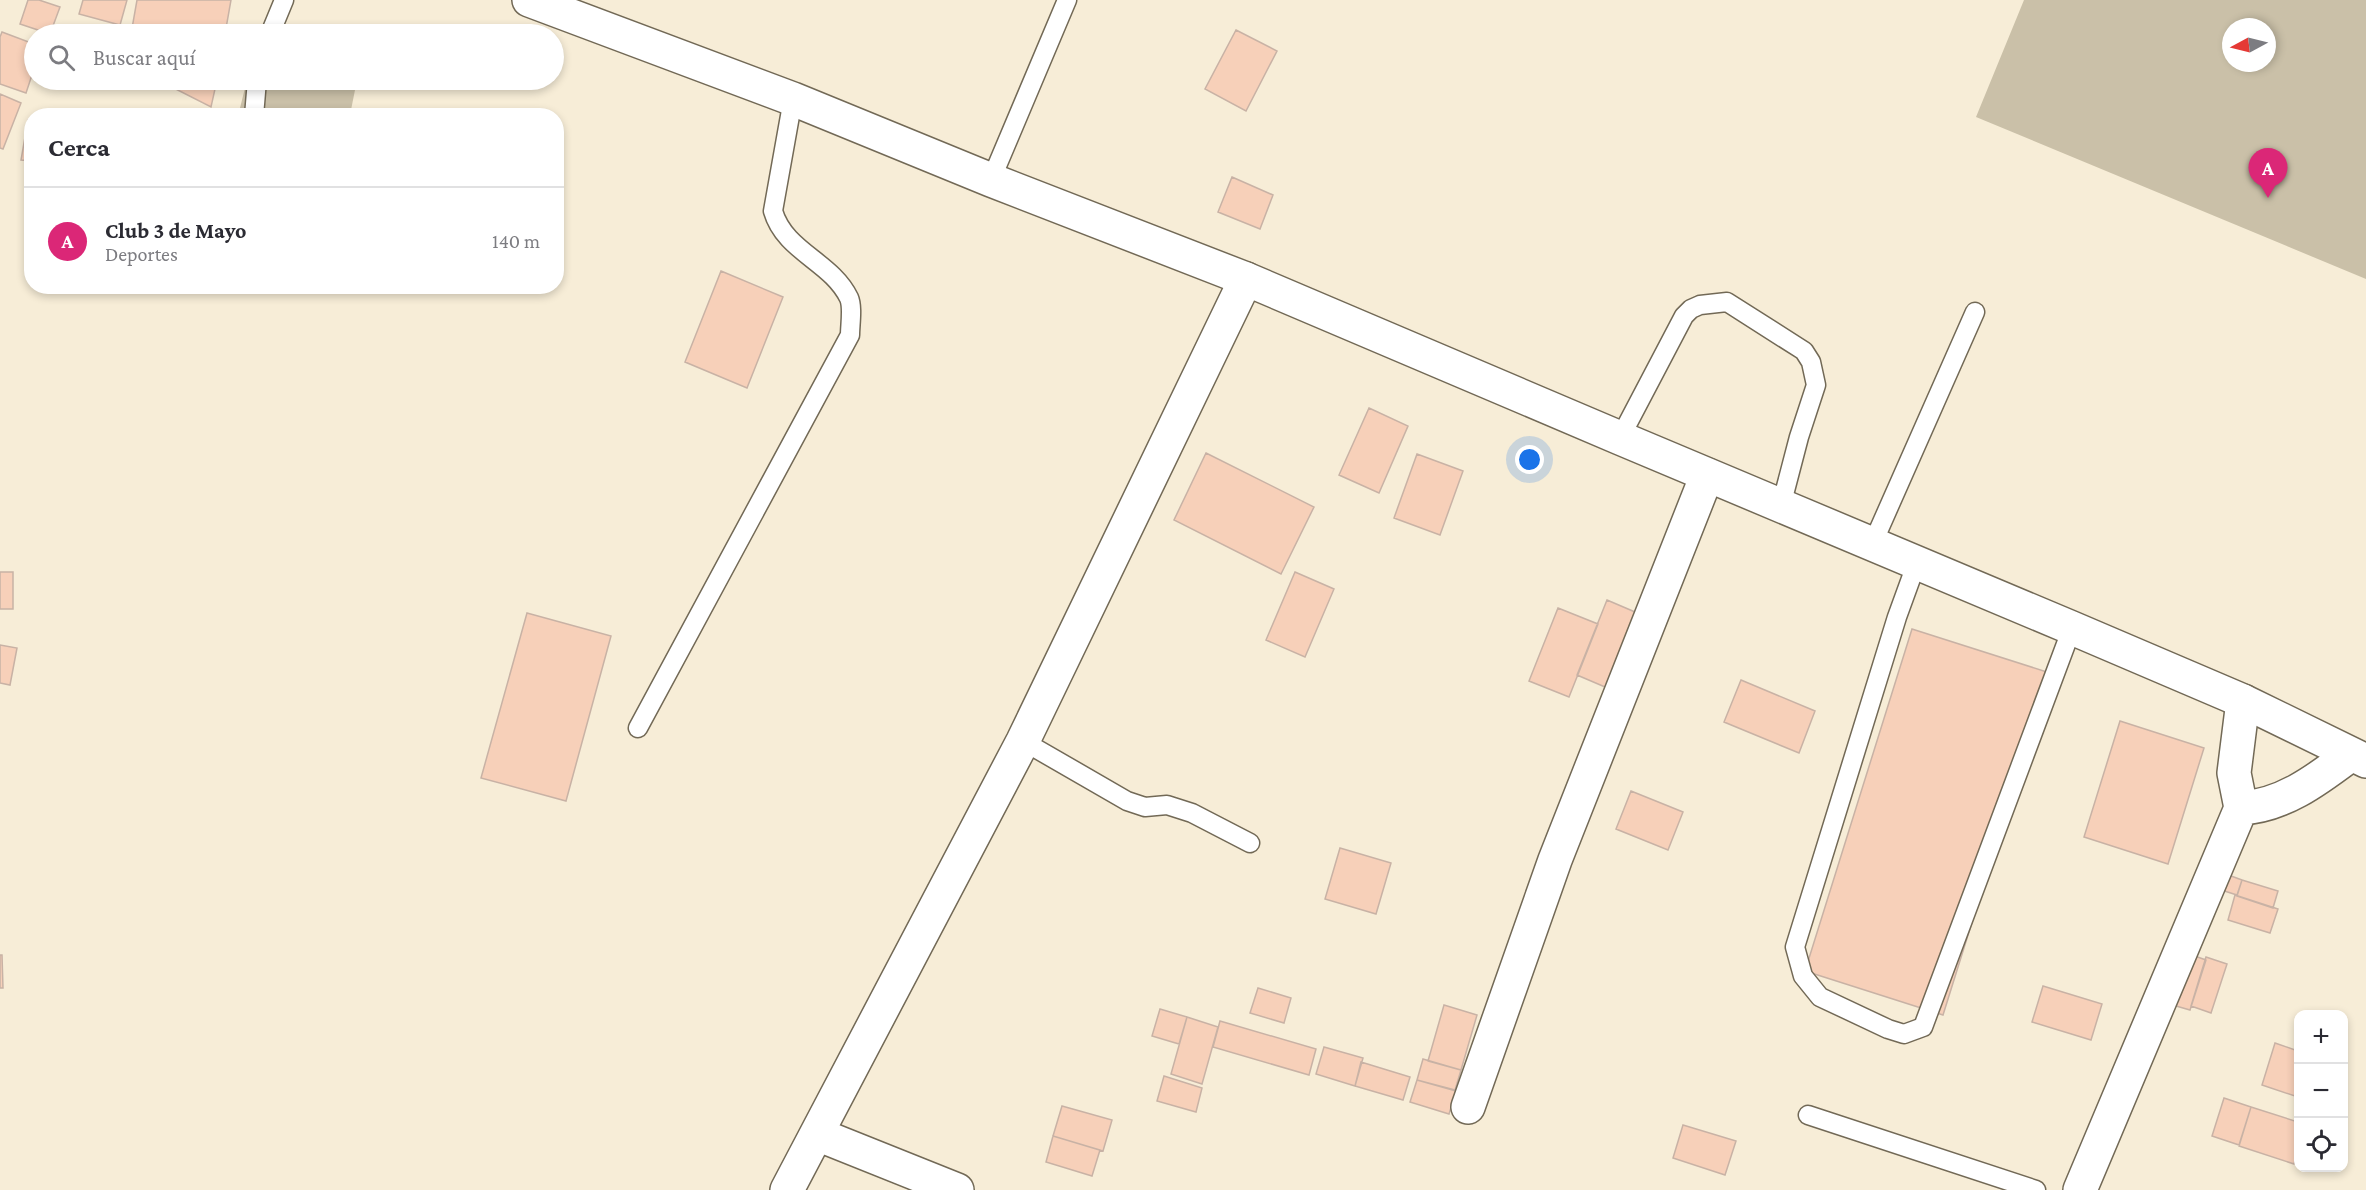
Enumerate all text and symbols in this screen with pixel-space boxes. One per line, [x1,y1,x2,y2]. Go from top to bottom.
north arrow [2222,18,2276,72]
search box [24,24,564,90]
icon: search [45,41,78,74]
text: Buscar aquí [93,45,195,70]
text: Cerca [48,133,110,162]
pin: A [2248,148,2288,198]
text: Club 3 de Mayo [105,218,246,243]
text: A [62,230,73,252]
text: 140 m [492,230,540,252]
text: Deportes [105,243,178,265]
your location [1515,445,1544,474]
map controls [2294,1010,2348,1172]
button: + [2294,1010,2348,1064]
button: − [2294,1064,2348,1118]
button: locate [2294,1118,2348,1172]

